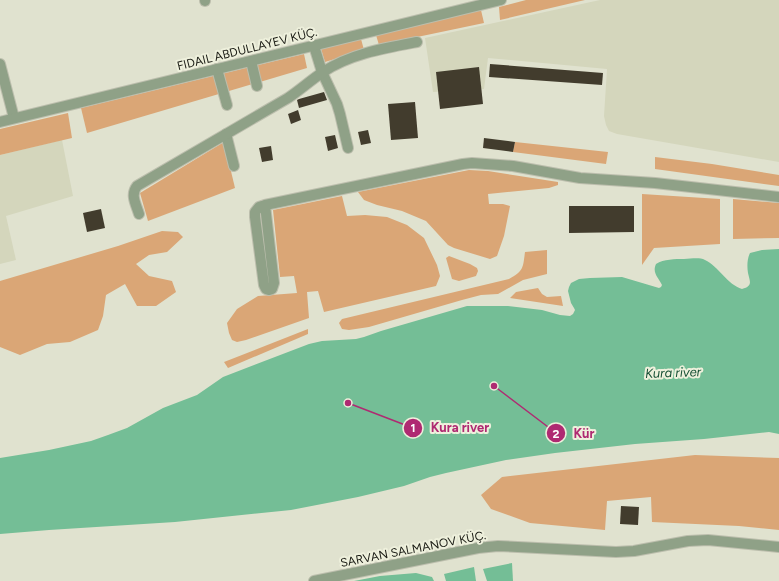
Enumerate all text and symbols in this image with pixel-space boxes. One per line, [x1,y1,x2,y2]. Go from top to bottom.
street label: FIDAIL ABDULLAYEV KÜÇ. [176,25,318,73]
water label: Kura river [645,364,702,381]
callout: Kura river [403,415,497,440]
text: Kura river [431,420,489,435]
text: 1 [410,421,416,435]
callout: Kür [546,421,603,446]
text: Kür [574,426,595,441]
text: 2 [553,427,560,441]
street label: SARVAN SALMANOV KÜÇ. [339,528,487,570]

